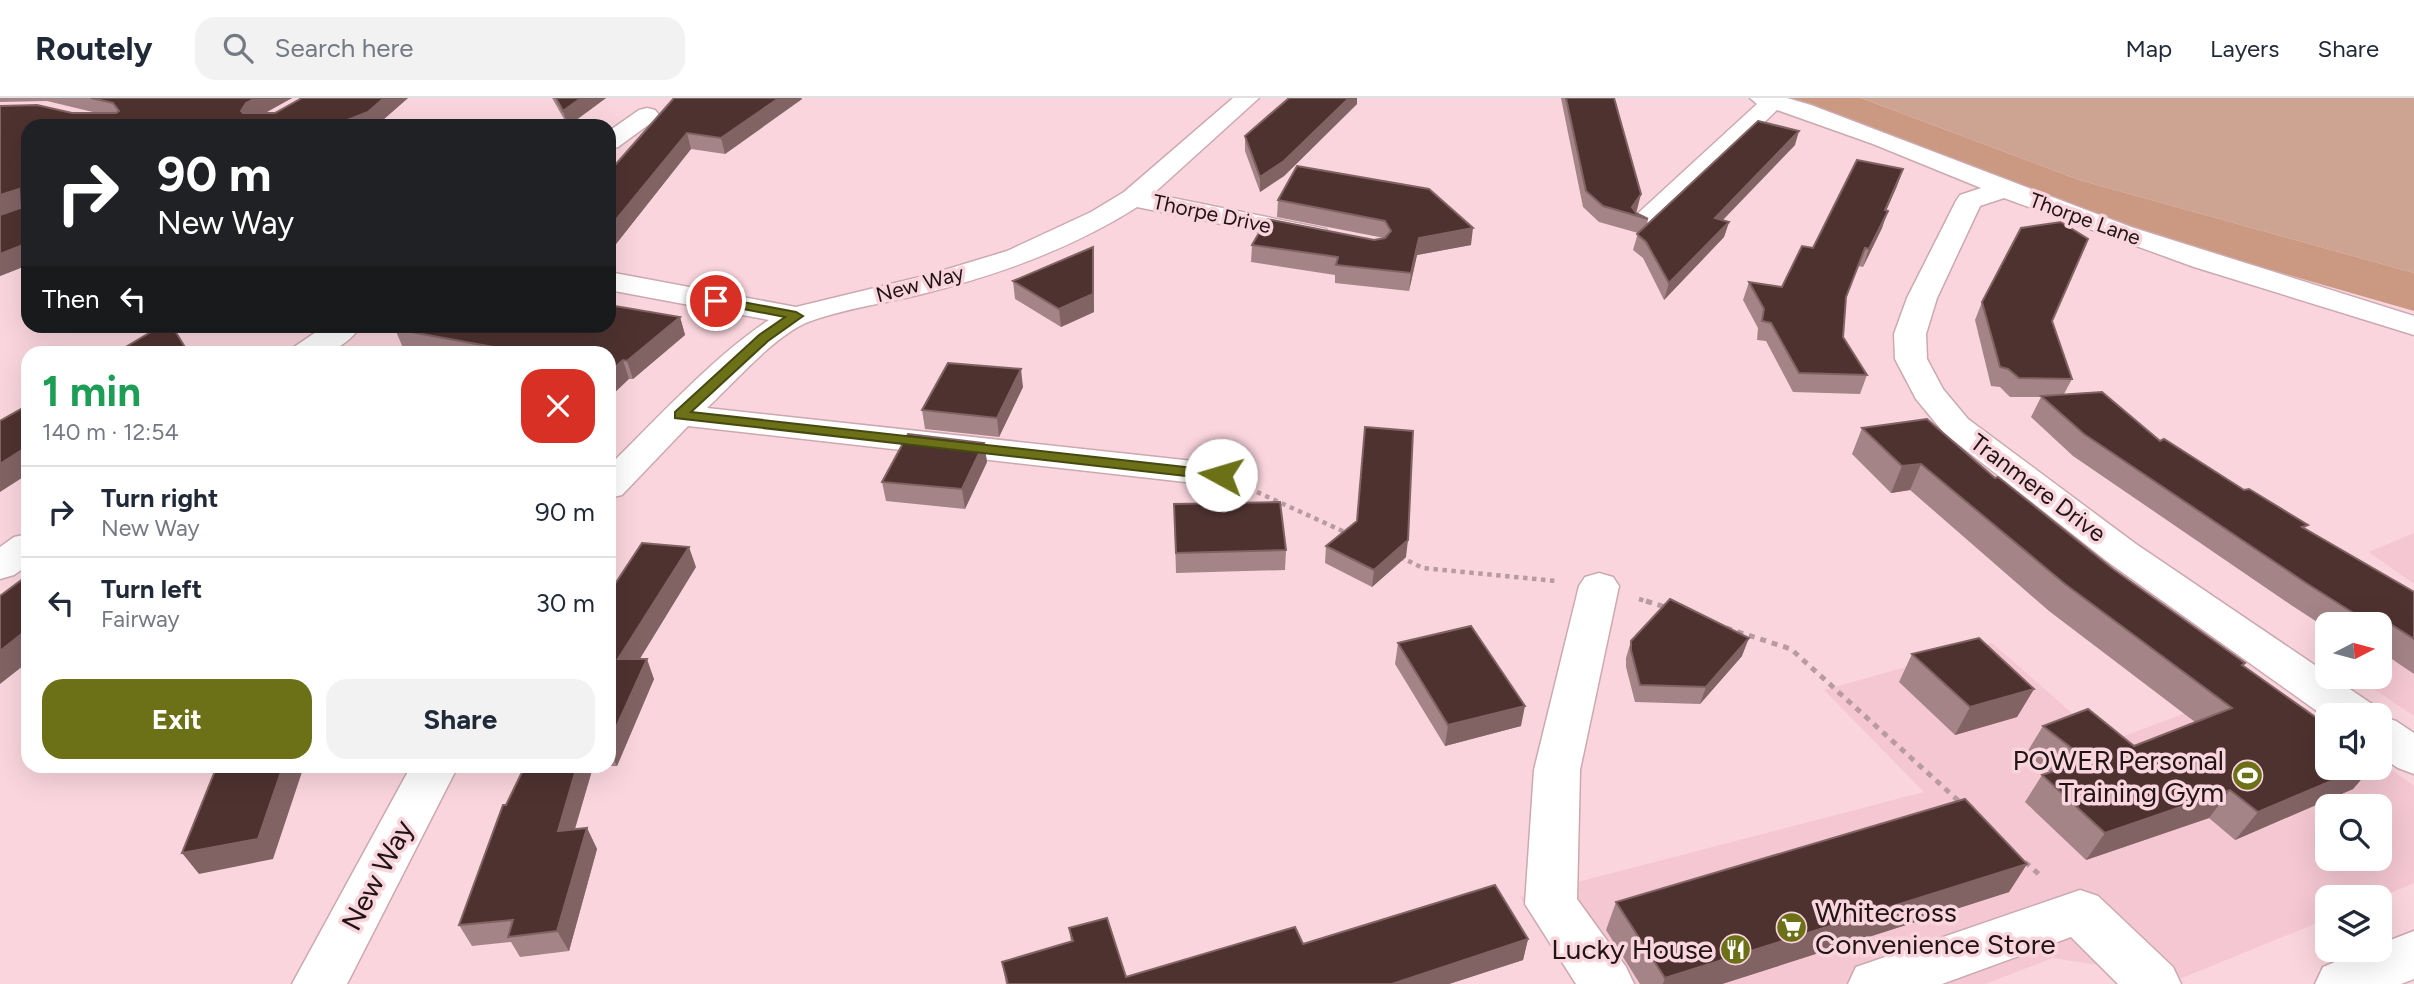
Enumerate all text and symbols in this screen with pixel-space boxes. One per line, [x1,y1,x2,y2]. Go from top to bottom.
search box [195,17,685,80]
text: Routely [35,29,153,68]
icon: search [219,29,257,67]
text: Search here [275,32,414,64]
text: Map [2125,34,2172,63]
text: Layers [2210,34,2279,63]
text: Share [2317,34,2379,63]
text: 90 m [157,144,272,203]
icon: right [42,147,133,238]
street label: Thorpe Lane [2026,187,2144,250]
street label: Thorpe Drive [1151,189,1273,238]
text: New Way [157,204,294,242]
street label: New Way [873,260,967,307]
pin [686,271,746,331]
icon: left [114,280,152,318]
icon: arrive [697,282,735,320]
text: Then [42,283,100,315]
text: 1 min [42,366,141,417]
button: close [521,369,595,443]
text: 140 m · 12:54 [42,418,179,446]
street label: Tranmere Drive [1965,427,2112,548]
position arrow [1184,438,1258,512]
text: Turn right [101,482,218,514]
icon: right [42,493,80,531]
text: 90 m [535,496,595,528]
text: New Way [101,514,200,542]
text: Turn left [101,573,202,605]
icon: left [42,584,80,622]
text: 30 m [536,587,595,619]
text: Fairway [101,605,180,633]
north arrow [2315,612,2392,690]
map controls [2315,612,2392,962]
button: Exit [42,679,312,759]
button: Share [326,679,595,759]
button: sound [2315,703,2392,780]
place label: POWER Personal Training Gym [2012,743,2224,809]
sports icon: POWER Personal Training Gym [2230,759,2264,793]
button: search [2315,794,2392,871]
street label: New Way [334,814,420,936]
button: layers [2315,885,2392,962]
place label: Whitecross Convenience Store [1815,895,2055,961]
supermarket icon: Whitecross Convenience Store [1775,911,1809,945]
place label: Lucky House [1551,932,1713,966]
restaurant icon: Lucky House [1719,932,1753,966]

